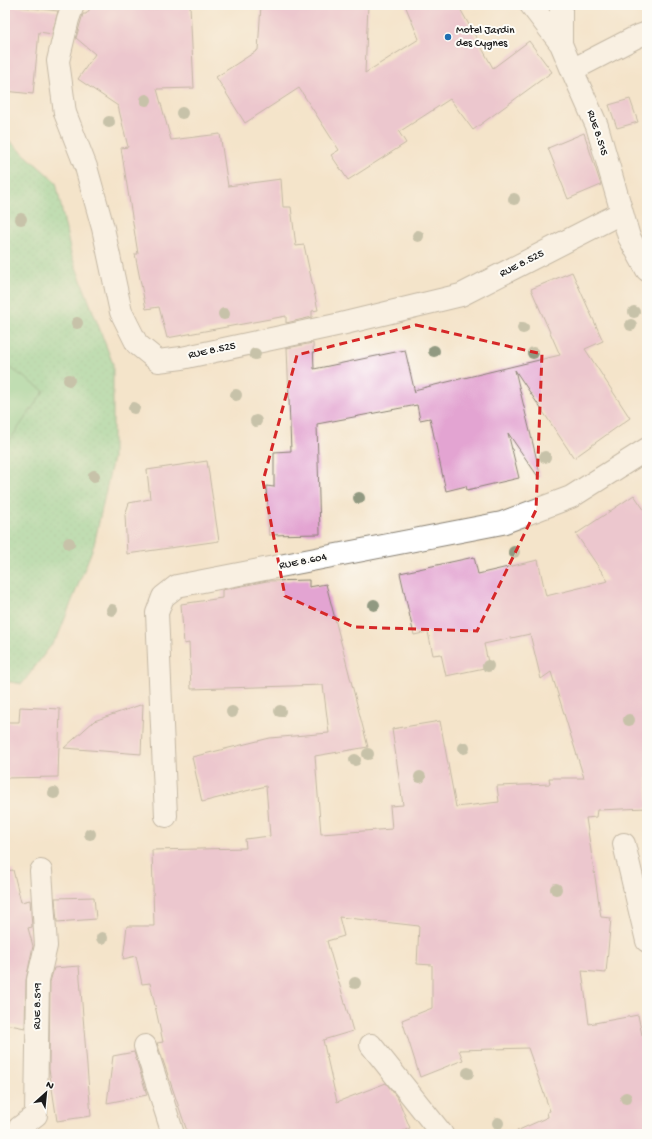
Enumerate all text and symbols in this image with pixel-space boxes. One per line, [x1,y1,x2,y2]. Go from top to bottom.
place label: Motel Jardin des Cygnes [456,25,515,50]
marker: Motel Jardin des Cygnes [443,32,453,42]
street label: RUE 8.515 [584,109,610,157]
street label: RUE 8.525 [498,248,546,280]
street label: RUE 8.525 [187,340,237,362]
street label: RUE 8.604 [278,551,329,572]
street label: RUE 8.519 [32,982,44,1029]
north arrow [26,1073,66,1113]
text: N [44,1079,56,1093]

